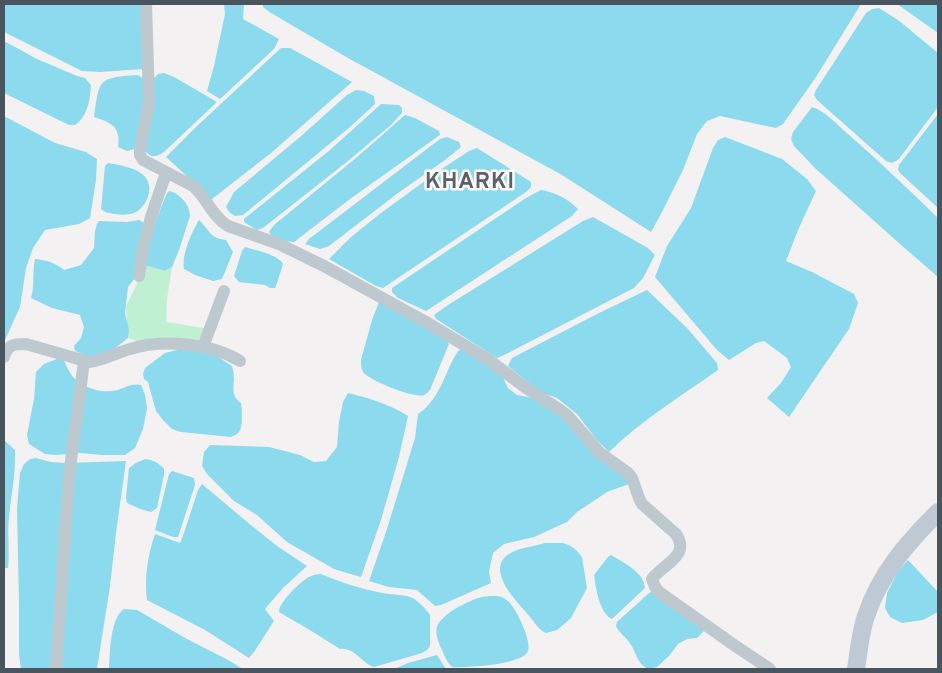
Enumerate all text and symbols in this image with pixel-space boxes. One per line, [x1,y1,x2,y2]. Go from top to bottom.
district label: KHARKI [425,169,515,196]

